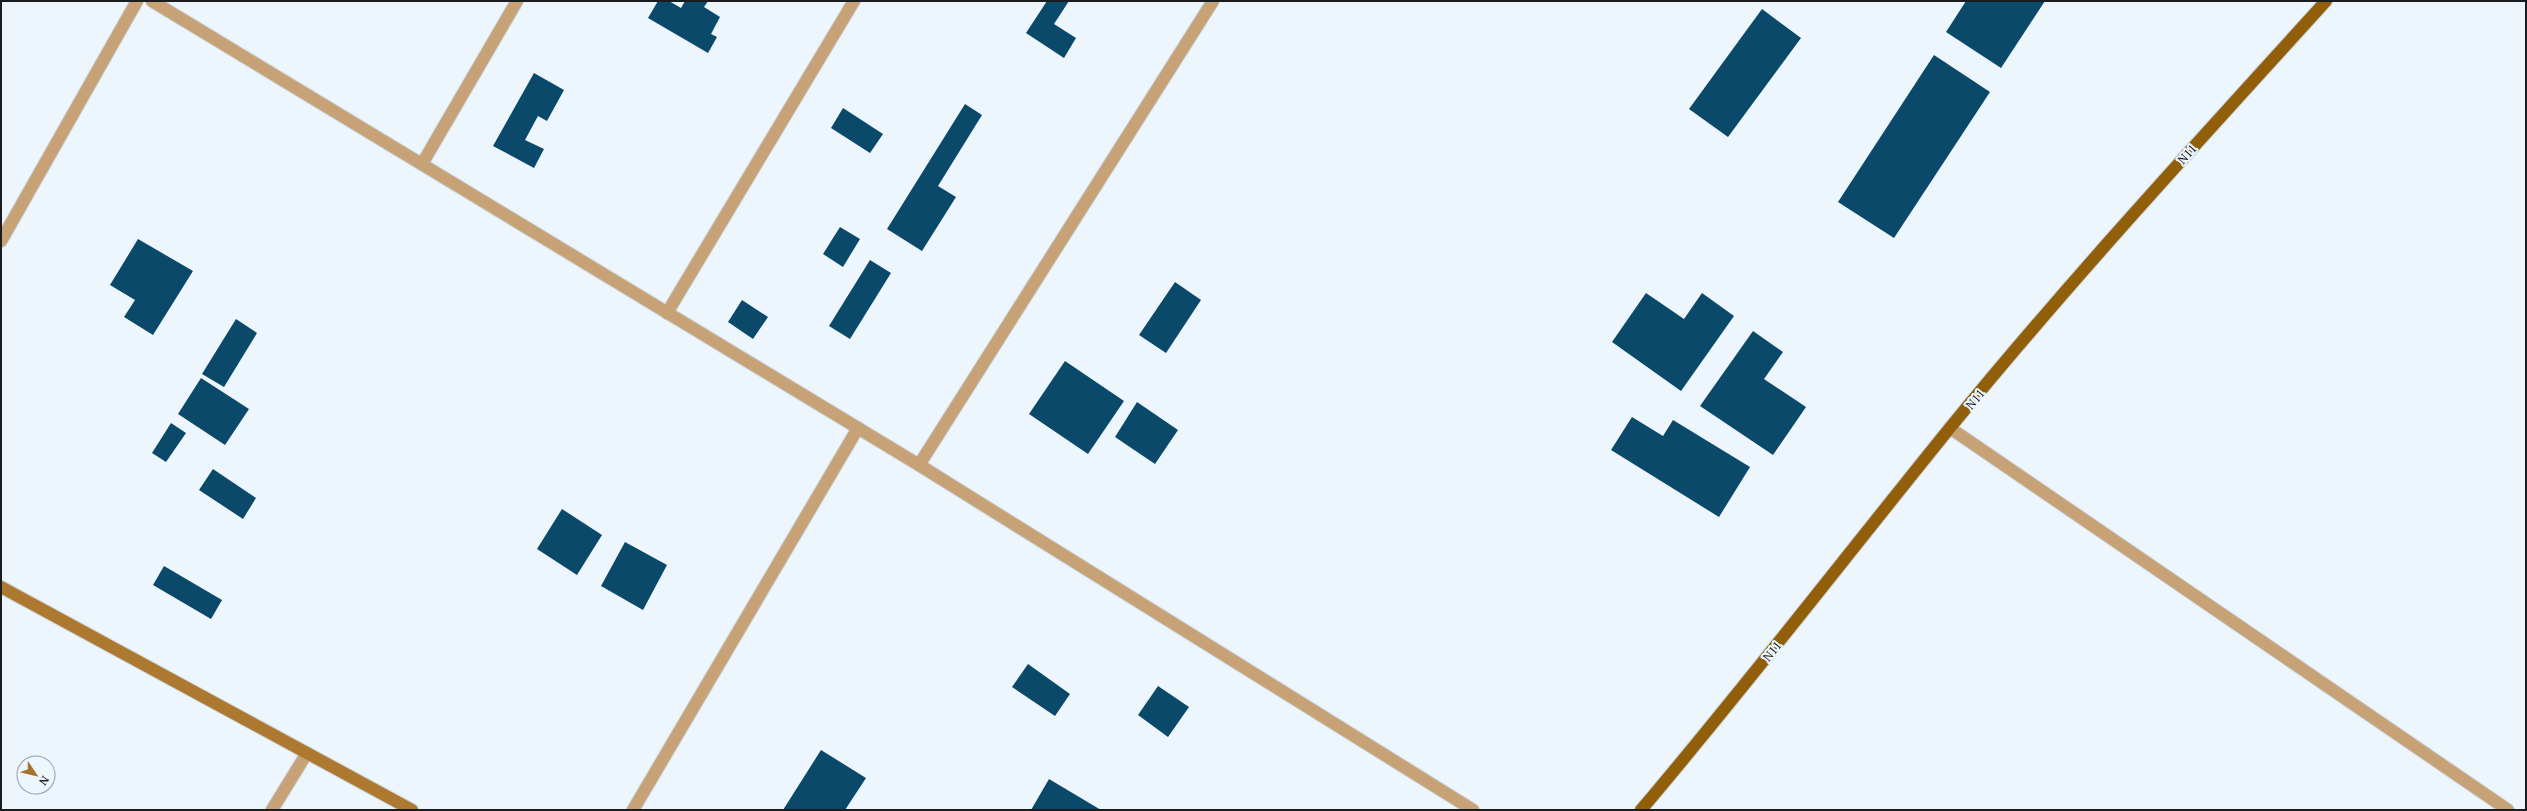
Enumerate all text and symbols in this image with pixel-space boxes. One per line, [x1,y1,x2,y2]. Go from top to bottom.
street label: N11 [2174,141,2200,167]
street label: N11 [1962,386,1988,412]
street label: N11 [1759,638,1785,664]
north arrow [16,755,56,795]
text: N [36,773,52,789]

